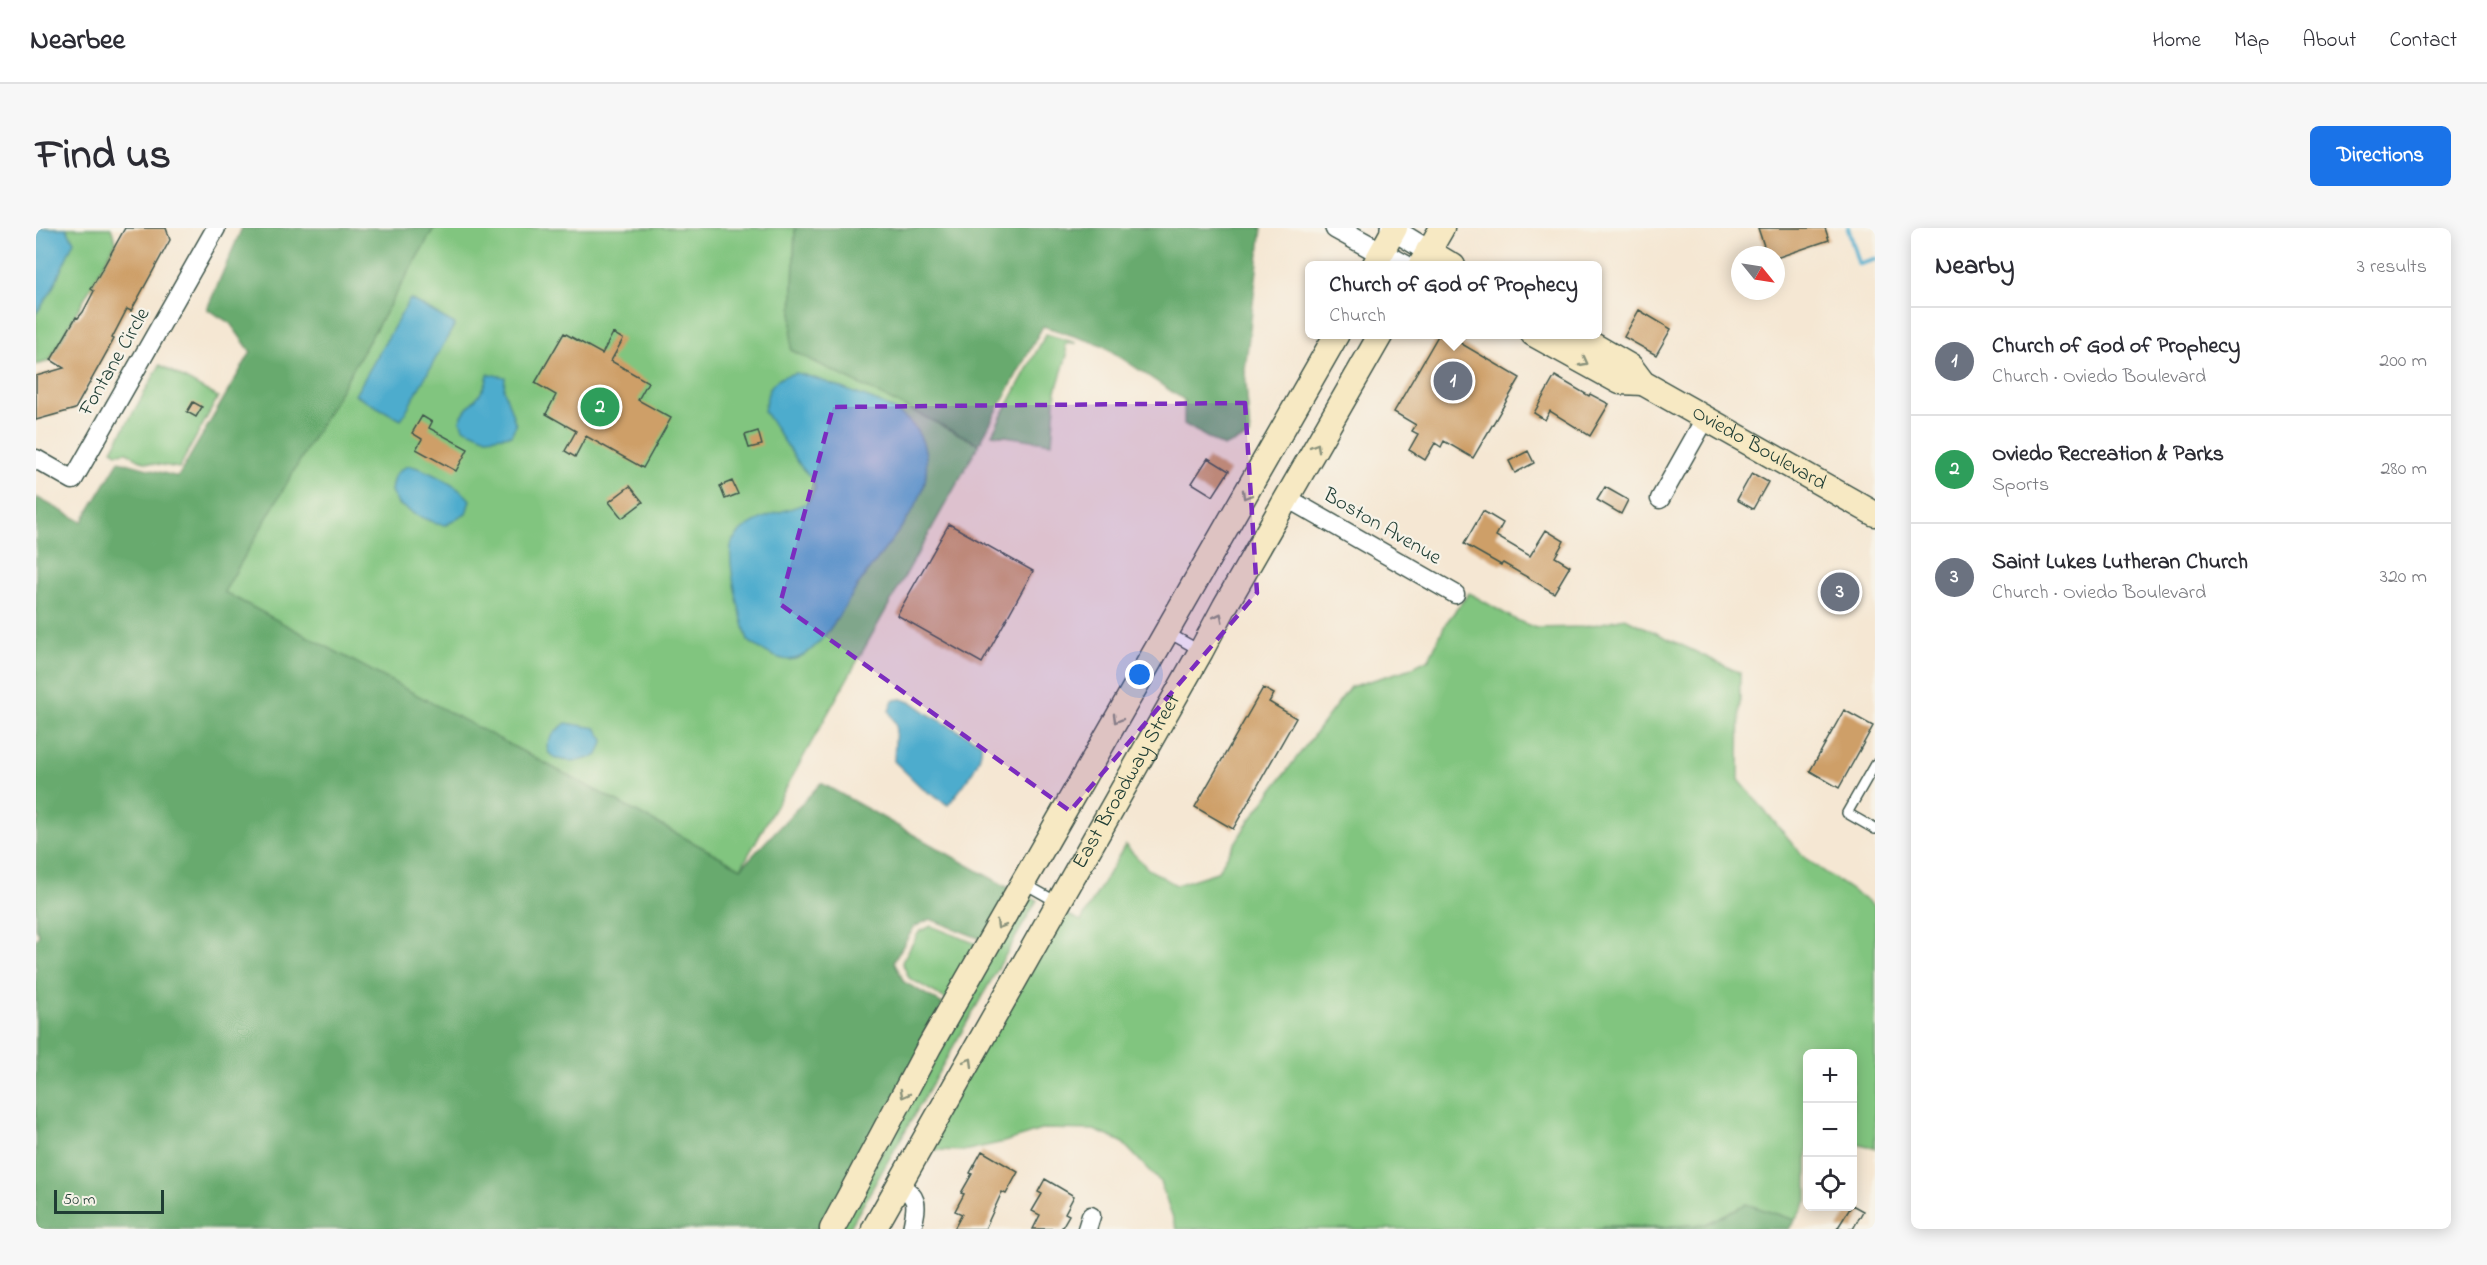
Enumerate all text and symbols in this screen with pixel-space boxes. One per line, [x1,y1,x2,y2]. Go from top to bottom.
text: Nearbee [30,21,125,62]
text: Home [2152,26,2201,56]
text: Map [2234,26,2269,56]
text: About [2302,26,2356,56]
text: Contact [2389,26,2457,56]
text: Find us [36,126,171,187]
button: Directions [2310,126,2451,186]
north arrow [1731,246,1785,300]
text: Nearby [1935,248,2014,286]
text: 3 results [2357,253,2427,282]
popup [1305,261,1602,339]
text: Church of God of Prophecy [1329,270,1578,302]
street label: Fontane Circle [71,302,158,423]
text: Church [1329,302,1386,331]
text: Church of God of Prophecy [1992,331,2240,363]
text: 1 [1951,347,1958,376]
text: 200 m [2379,347,2427,376]
one-way arrow [1578,355,1589,366]
pin: 1 [1434,358,1472,404]
text: Church · Oviedo Boulevard [1992,363,2206,392]
pin: 2 [580,384,620,429]
street label: Oviedo Boulevard [1686,398,1832,499]
text: Oviedo Recreation & Parks [1992,439,2224,471]
one-way arrow [1309,443,1321,453]
text: 2 [1950,455,1959,484]
text: 280 m [2380,455,2427,484]
text: Sports [1992,471,2049,500]
street label: Boston Avenue [1316,480,1447,573]
one-way arrow [1242,489,1253,499]
text: Saint Lukes Lutheran Church [1992,547,2248,579]
text: 3 [1950,563,1959,592]
text: 320 m [2380,563,2427,592]
pin: 3 [1820,570,1860,614]
text: Church · Oviedo Boulevard [1992,579,2206,608]
one-way arrow [1212,613,1223,623]
your location [1125,660,1154,689]
street label: East Broadway Street [1066,689,1189,875]
one-way arrow [1113,713,1125,723]
one-way arrow [996,918,1007,929]
map controls [1803,1049,1857,1211]
button: + [1803,1049,1857,1103]
one-way arrow [962,1057,973,1068]
one-way arrow [900,1088,911,1099]
button: − [1803,1103,1857,1157]
button: locate [1803,1157,1857,1211]
scale bar [54,1187,164,1214]
text: 50 m [63,1188,95,1212]

